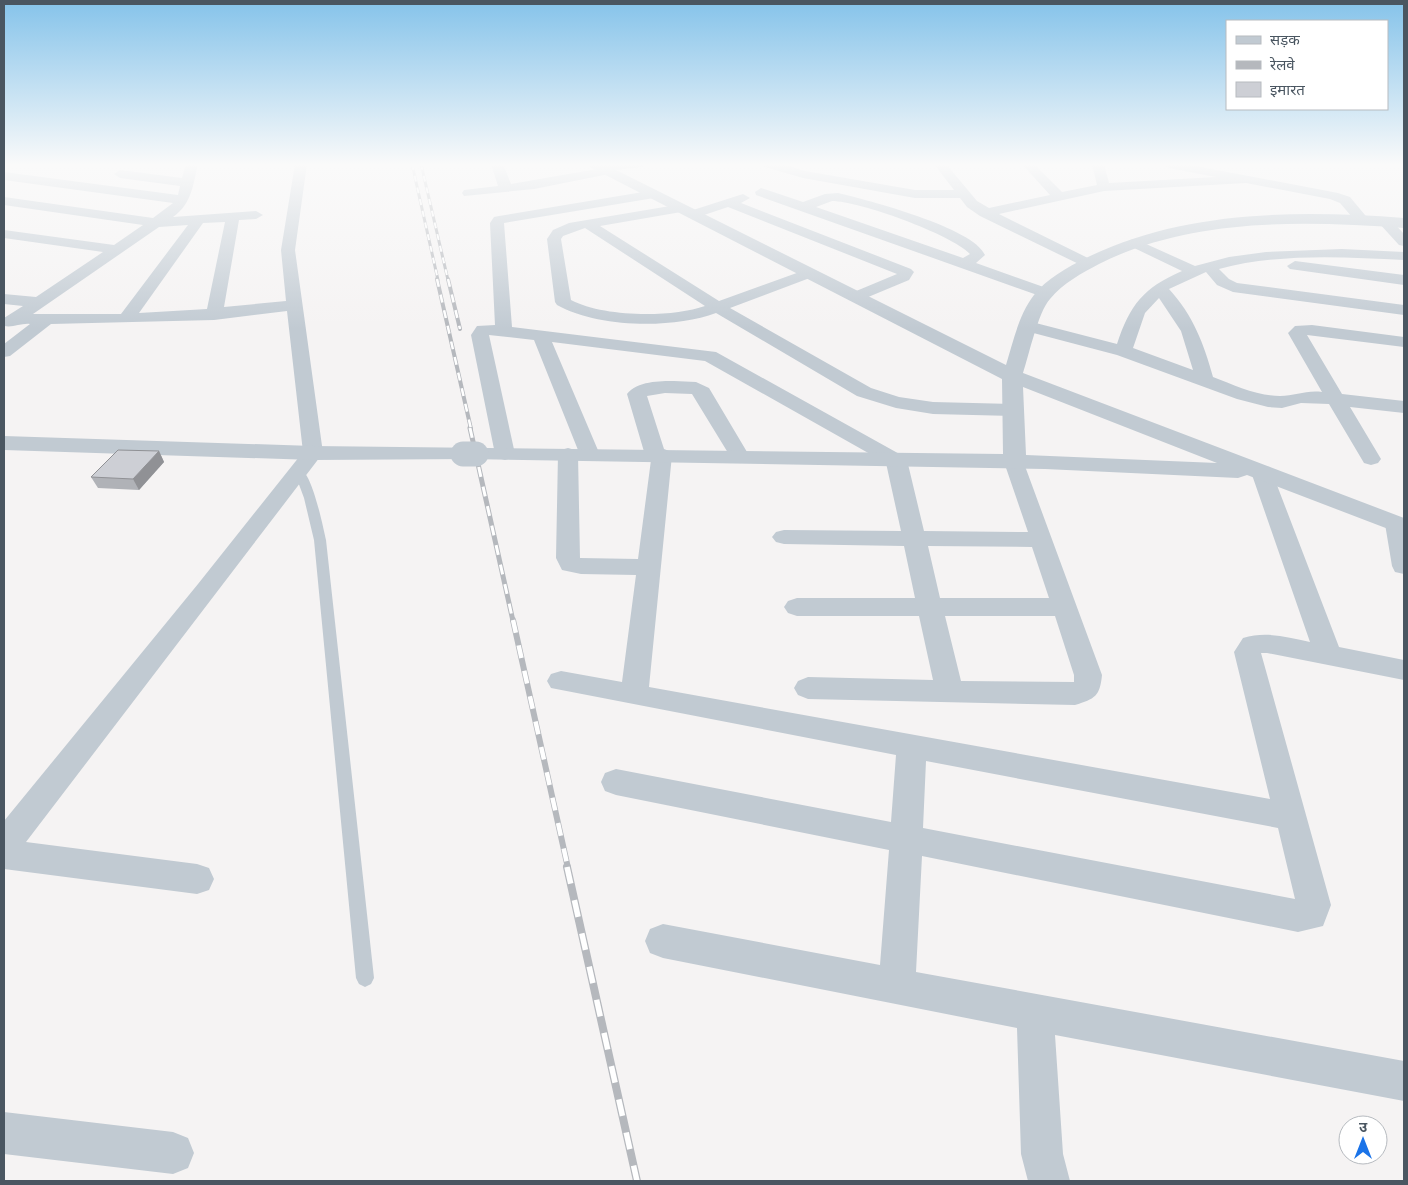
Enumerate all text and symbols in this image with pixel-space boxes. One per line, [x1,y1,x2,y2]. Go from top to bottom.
legend [1226,20,1388,110]
text: सड़क [1270,31,1300,49]
text: रेलवे [1269,56,1295,74]
text: इमारत [1270,81,1305,99]
north arrow [1338,1115,1388,1165]
text: उ [1359,1119,1368,1136]

